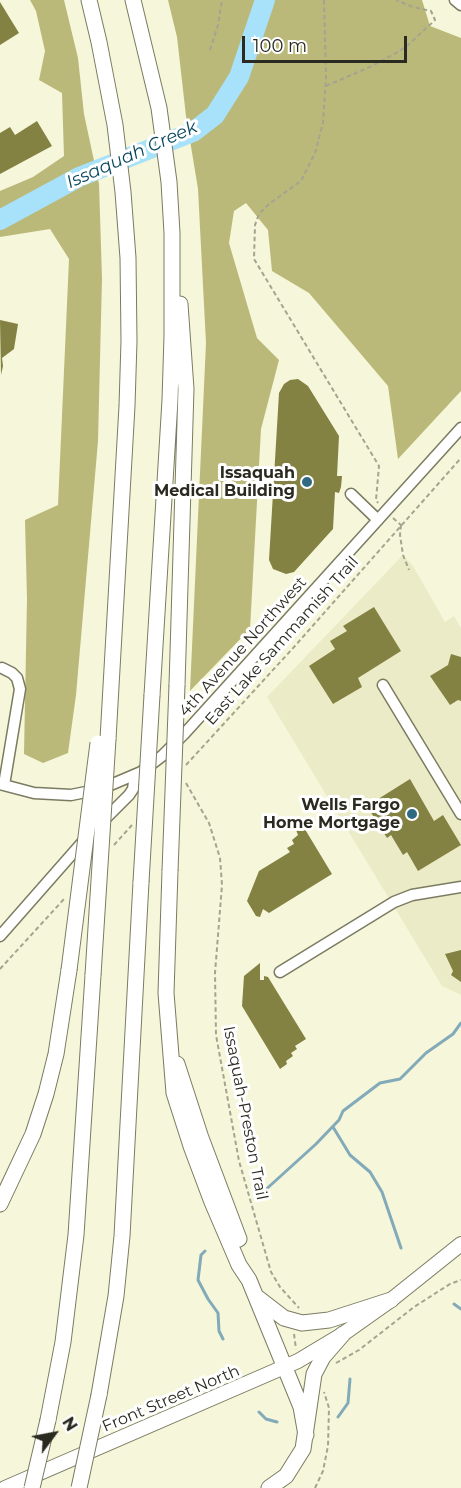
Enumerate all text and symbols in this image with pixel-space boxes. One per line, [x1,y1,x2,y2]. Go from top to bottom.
scale bar [245,24,410,62]
text: 100 m [253,35,307,57]
water label: Issaquah Creek [63,116,201,194]
place label: Issaquah Medical Building [154,463,295,501]
marker: Issaquah Medical Building [300,475,314,489]
street label: East Lake Sammamish Trail [201,553,363,729]
street label: 4th Avenue Northwest [175,573,311,721]
place label: Wells Fargo Home Mortgage [263,795,400,833]
marker: Wells Fargo Home Mortgage [405,807,419,821]
street label: Issaquah-Preston Trail [219,1024,271,1202]
street label: Front Street North [99,1361,243,1437]
north arrow [24,1404,84,1464]
text: N [58,1414,81,1435]

